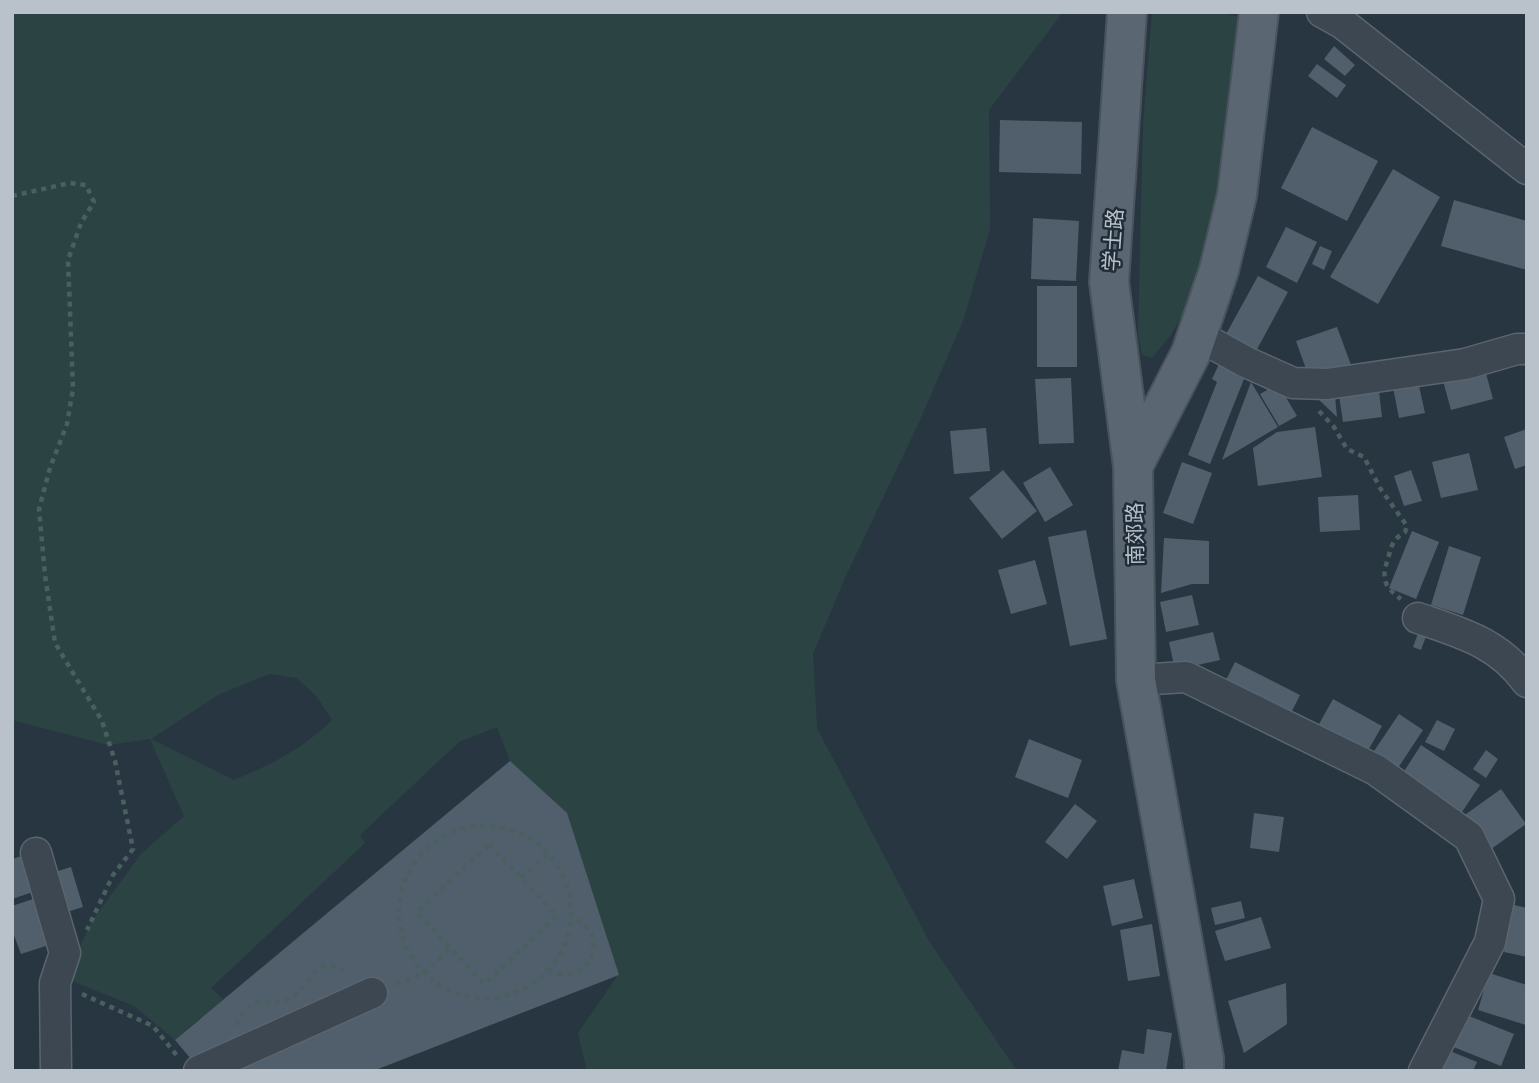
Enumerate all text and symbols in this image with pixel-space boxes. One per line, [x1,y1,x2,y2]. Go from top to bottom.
street label: 学士路 [1097,208,1127,272]
street label: 南郊路 [1121,502,1147,566]

